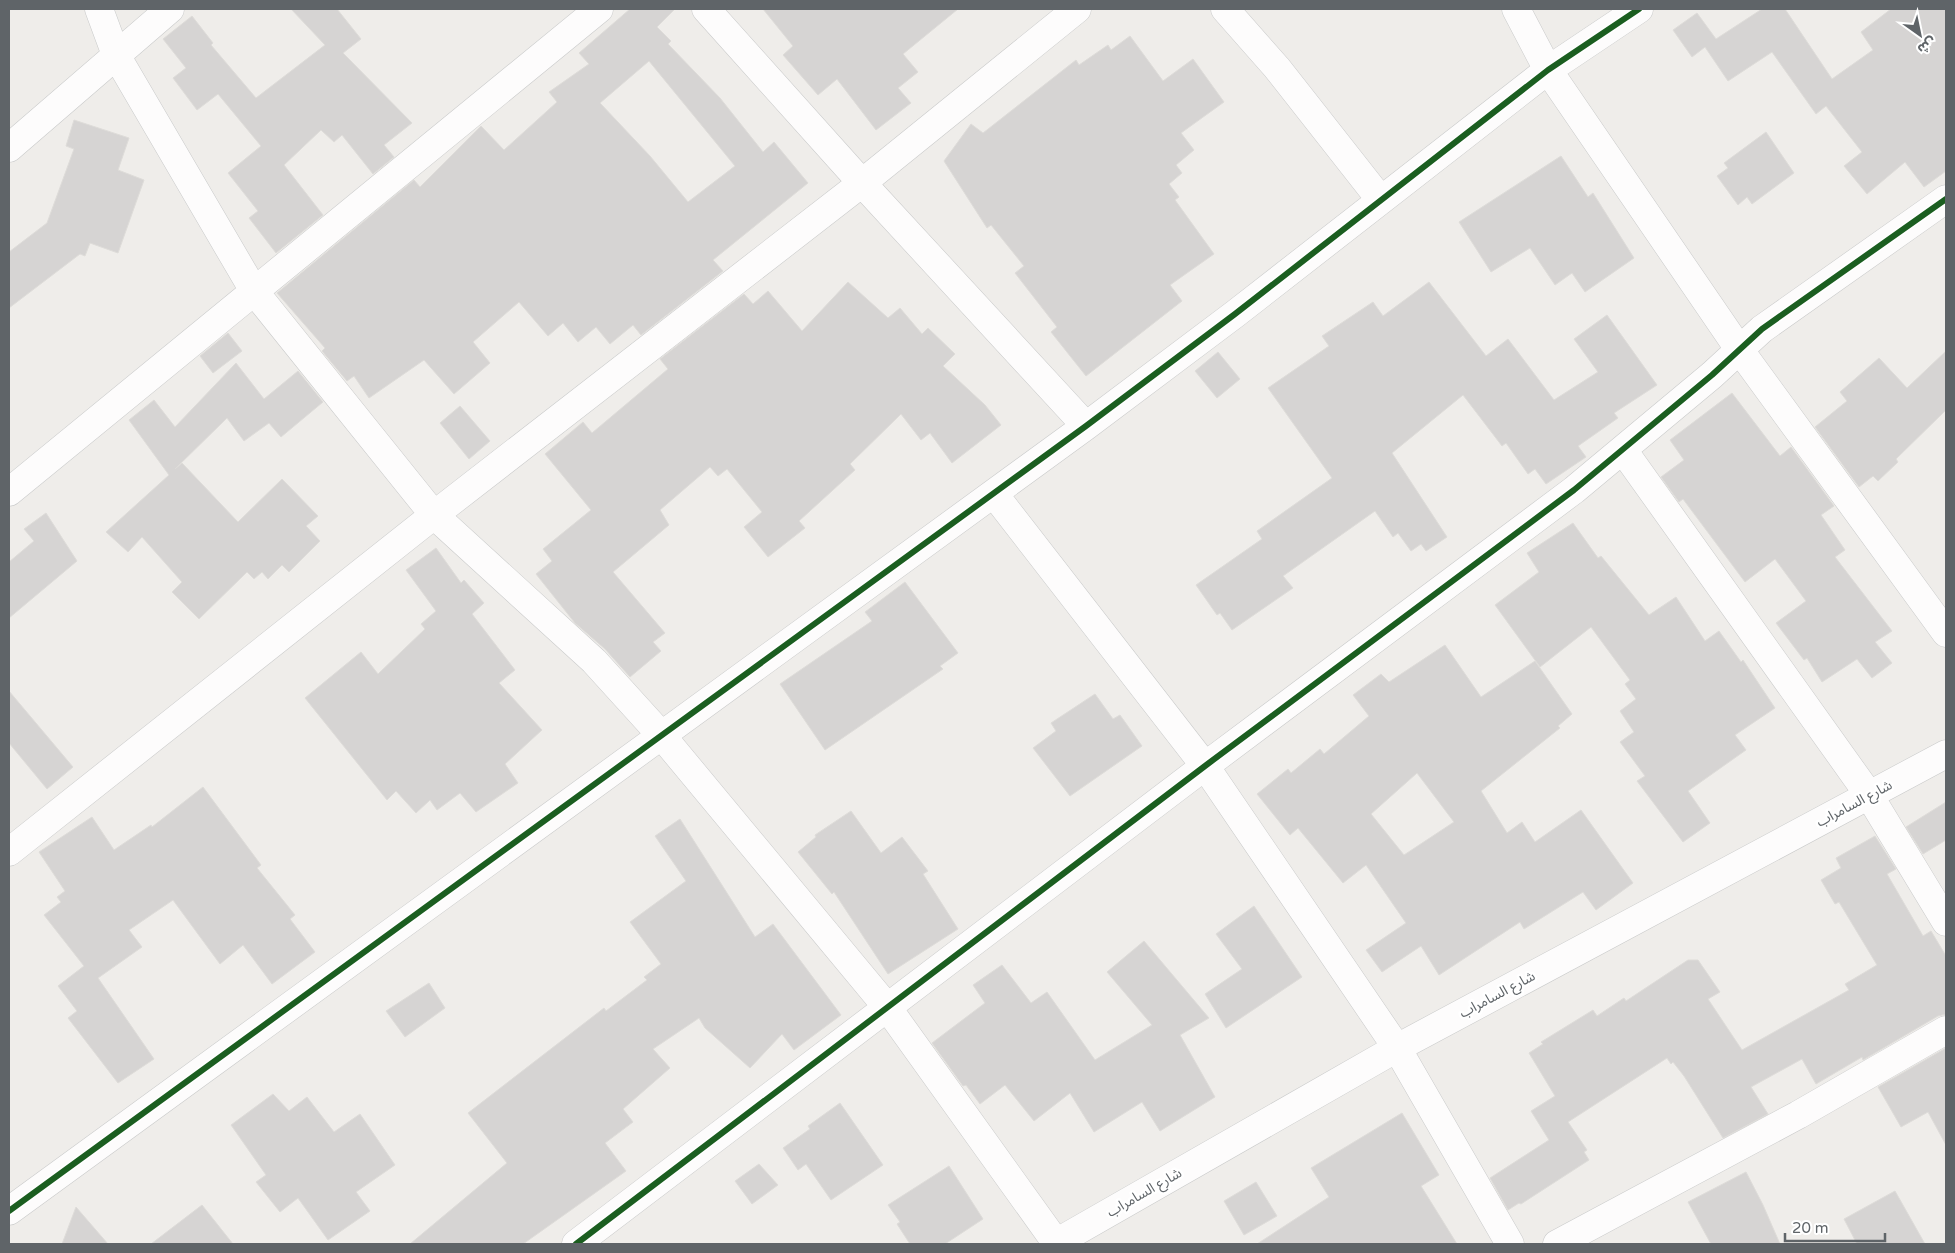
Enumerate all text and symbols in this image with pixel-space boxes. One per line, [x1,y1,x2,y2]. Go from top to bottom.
north arrow [1895,10,1945,60]
text: ش [1914,33,1939,58]
street label: شارع السامراب [1813,776,1896,832]
street label: شارع السامراب [1456,967,1539,1023]
street label: شارع السامراب [1104,1164,1186,1222]
scale bar [1785,1210,1885,1242]
text: 20 m [1792,1219,1829,1237]

